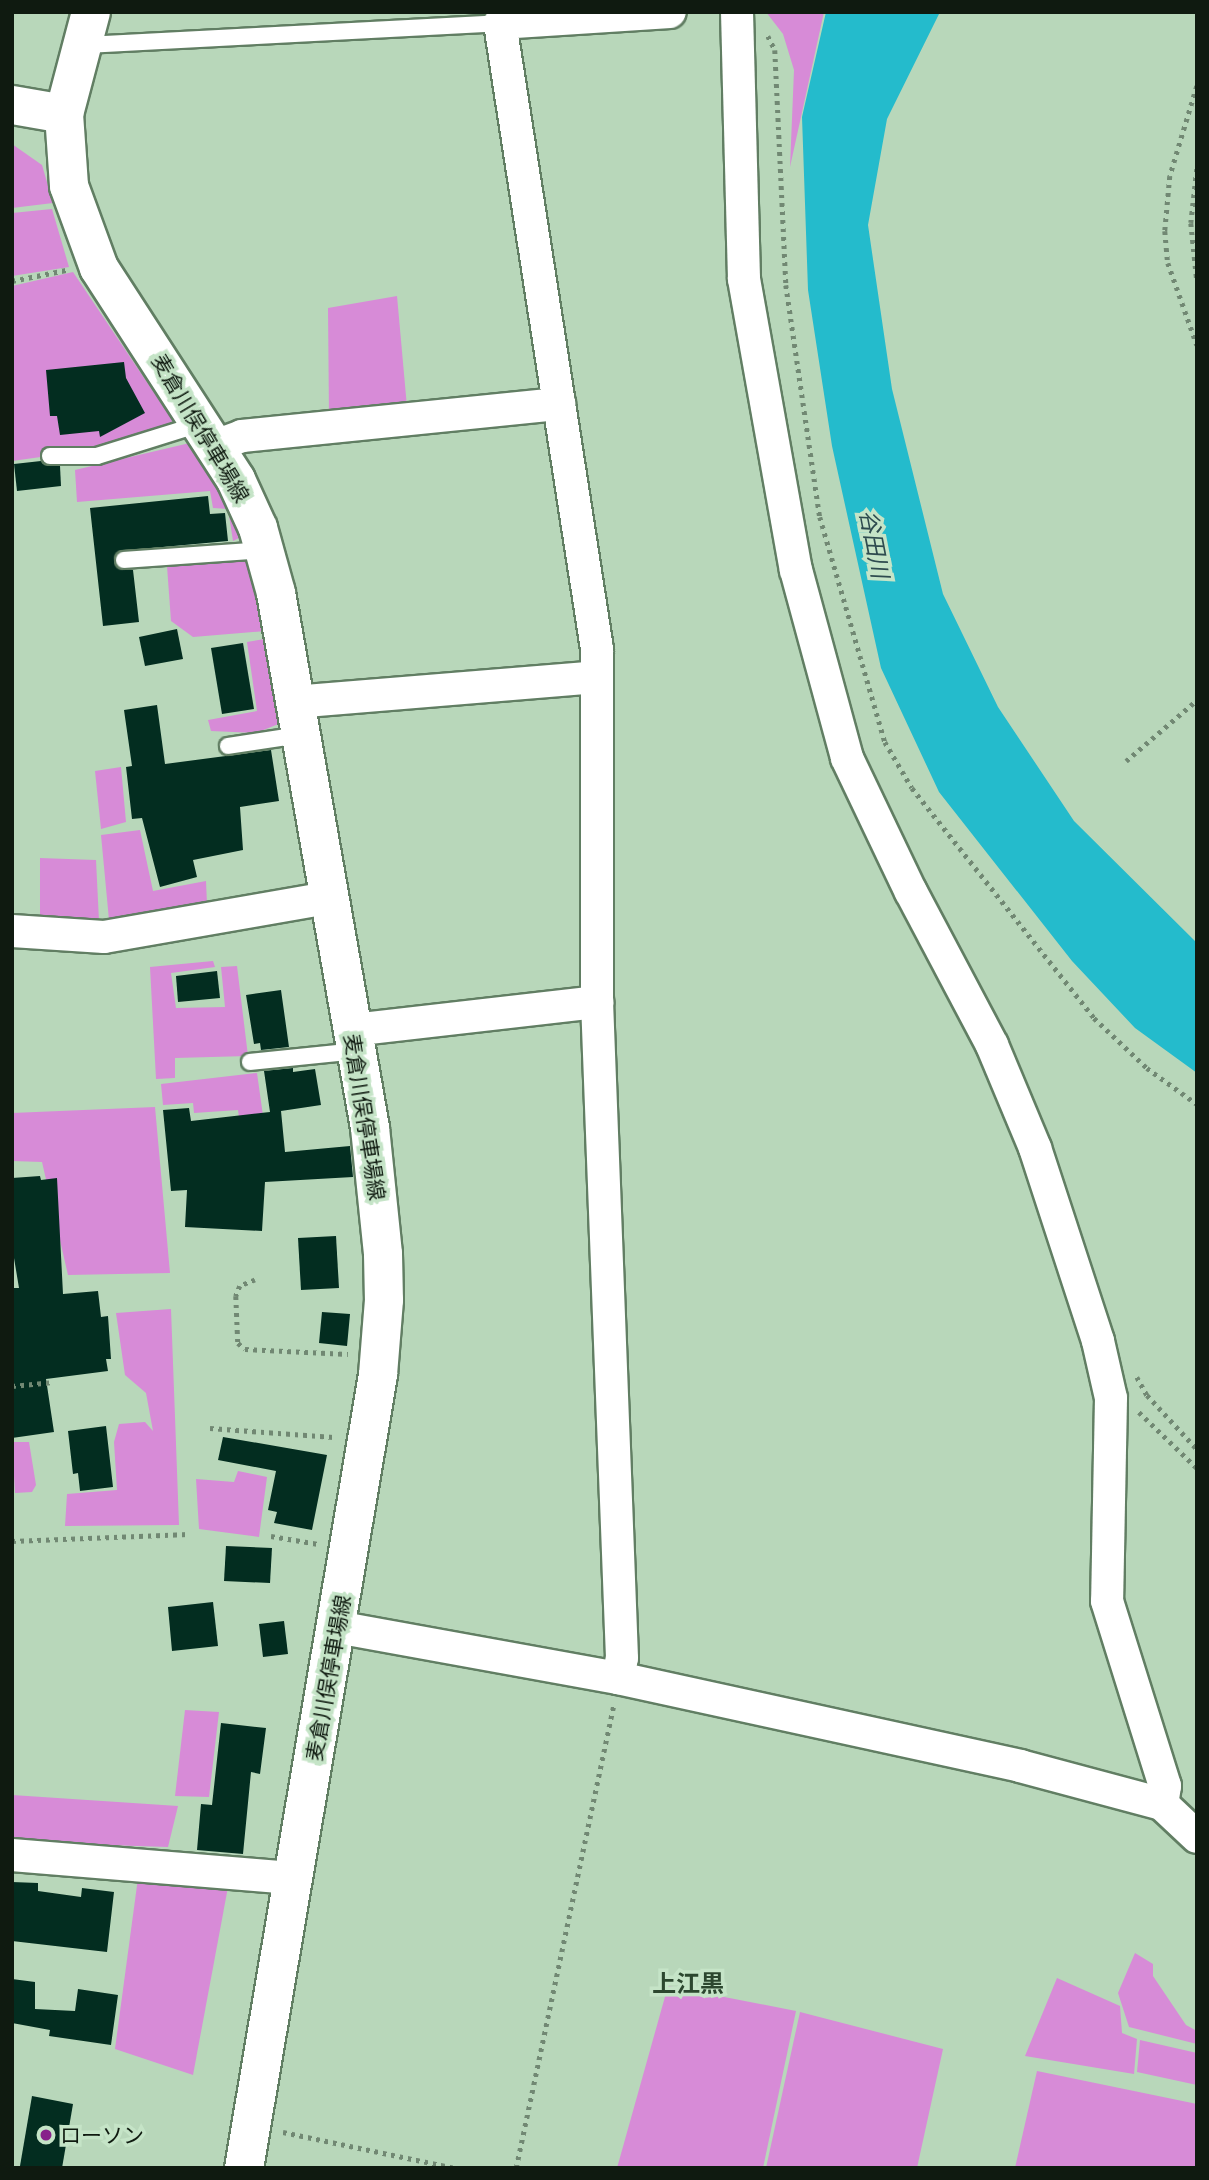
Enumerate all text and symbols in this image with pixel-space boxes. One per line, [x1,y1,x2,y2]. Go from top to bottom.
street label: 麦倉川俣停車場線 [147,350,255,506]
water label: 谷田川 [854,508,894,580]
street label: 麦倉川俣停車場線 [339,1032,391,1202]
street label: 麦倉川俣停車場線 [301,1593,355,1763]
district label: 上江黒 [652,1970,724,1998]
place label: ローソン [60,2122,144,2148]
marker: ローソン [38,2127,54,2143]

